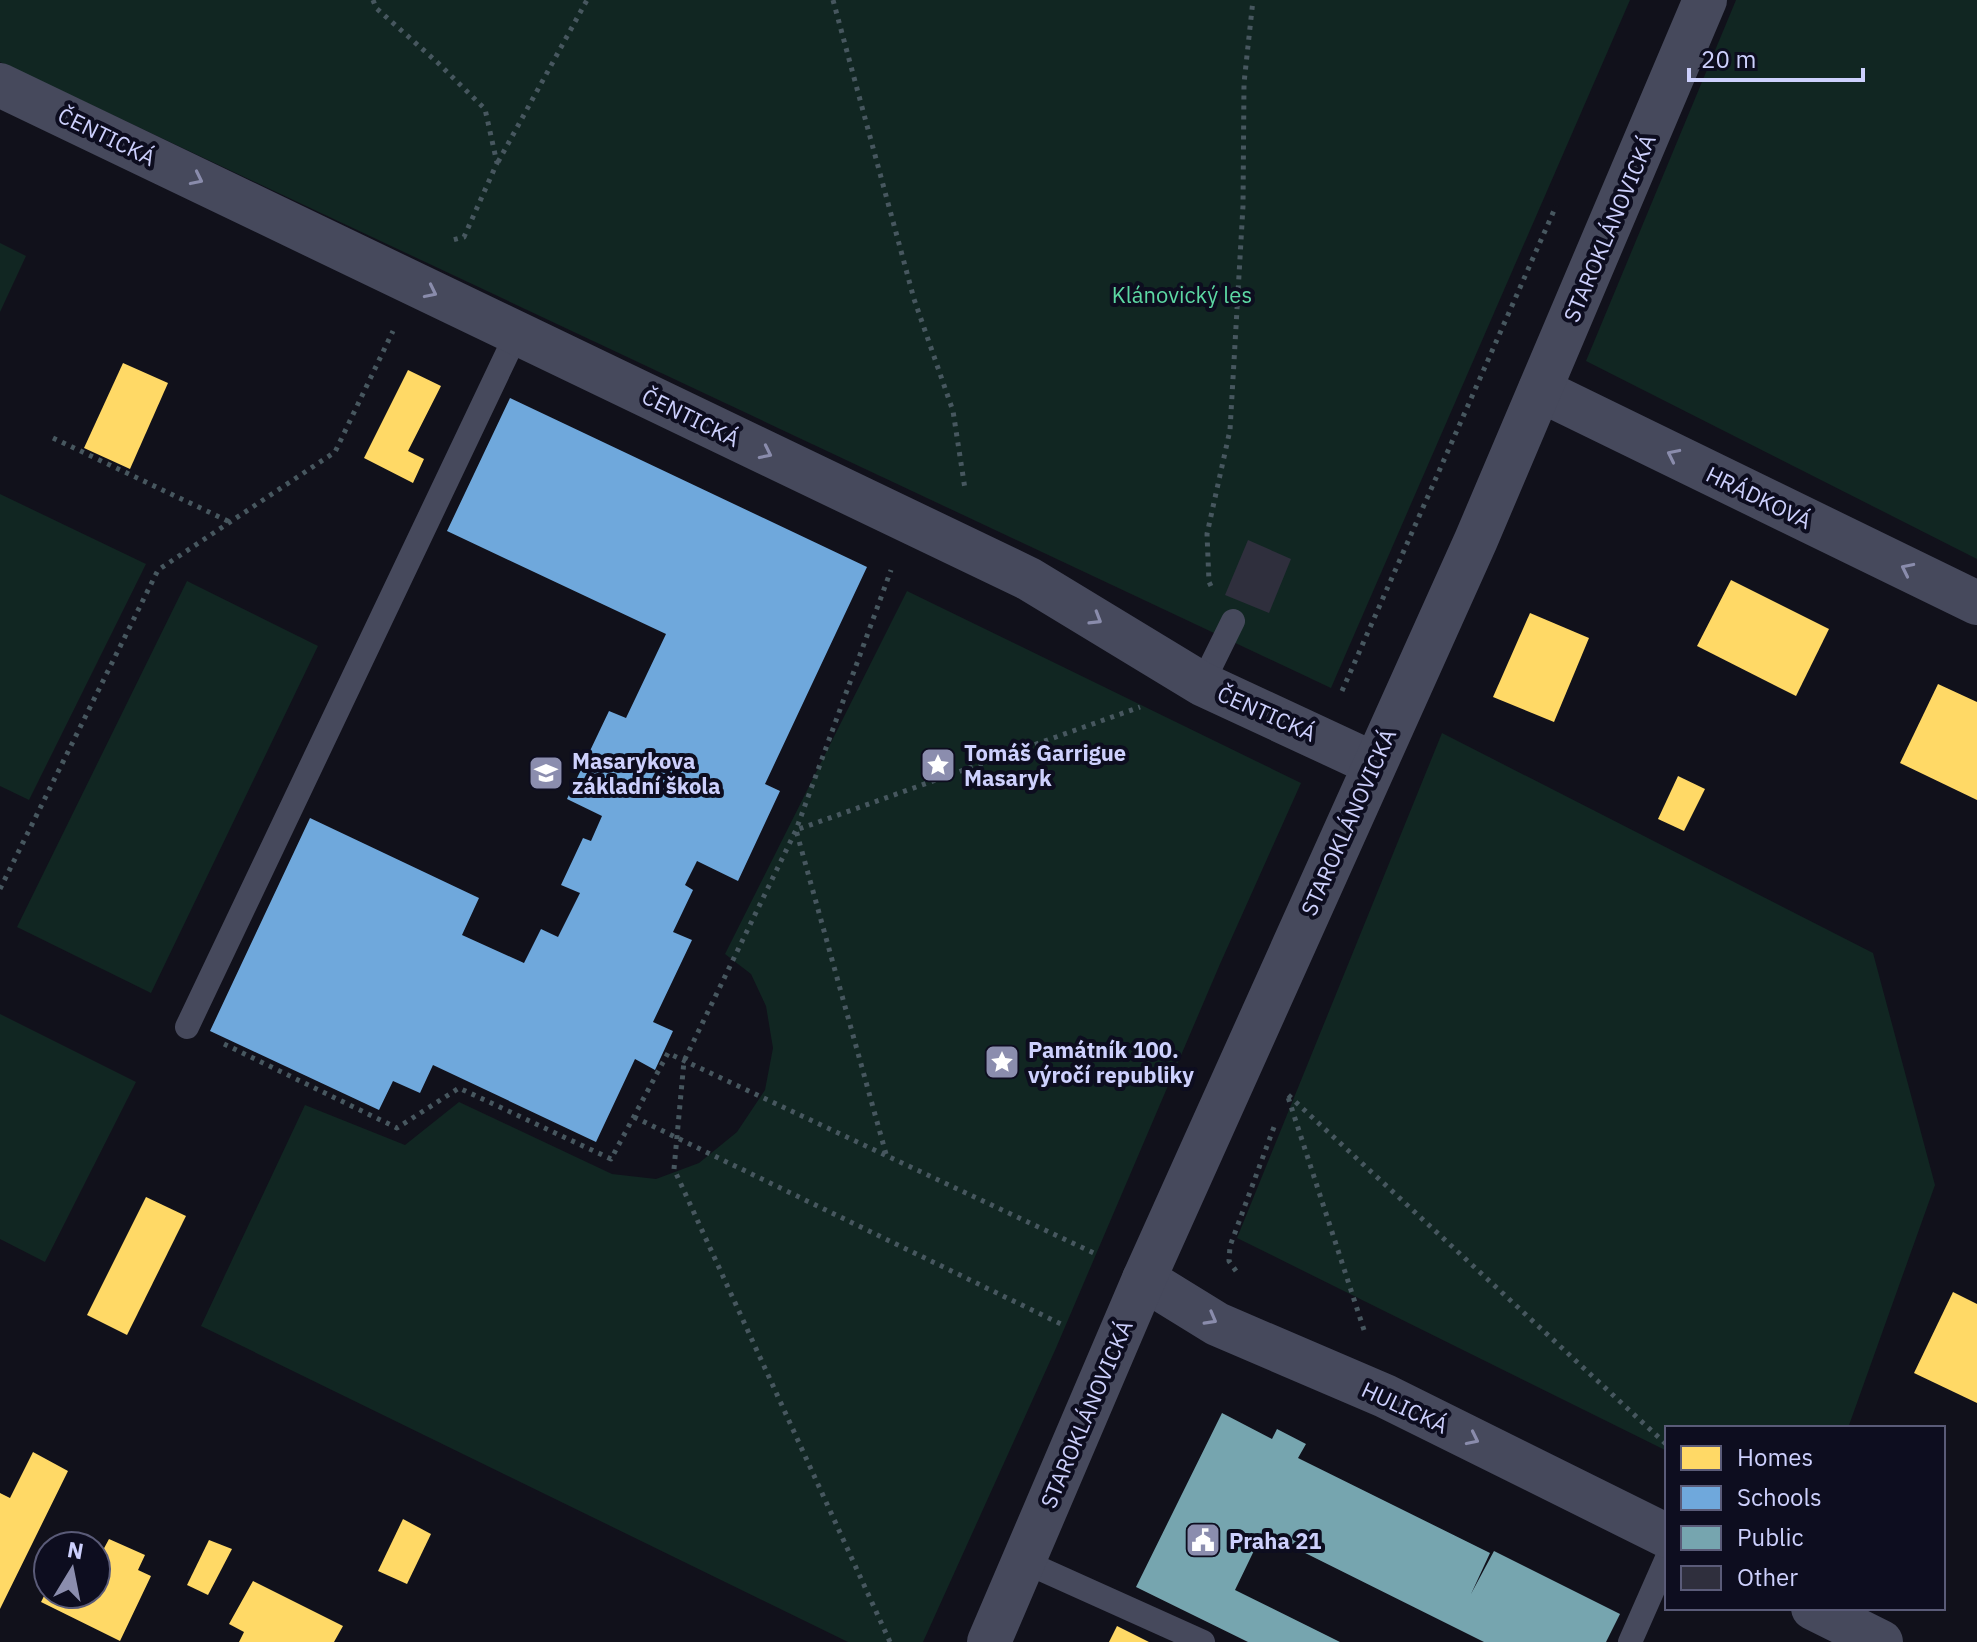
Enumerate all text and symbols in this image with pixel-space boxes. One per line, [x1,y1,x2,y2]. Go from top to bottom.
scale bar [1689,32,1863,82]
text: 20 m [1701,43,1756,75]
street label: ČENTICKÁ [53,100,161,172]
street label: STAROKLÁNOVICKÁ [1556,130,1662,326]
one-way arrow [188,169,203,185]
park label: Klánovický les [1112,280,1252,309]
one-way arrow [423,282,437,298]
street label: ČENTICKÁ [637,381,745,453]
one-way arrow [758,443,773,459]
one-way arrow [1667,449,1681,465]
street label: HRÁDKOVÁ [1701,459,1817,535]
one-way arrow [1900,563,1915,579]
one-way arrow [1087,610,1102,625]
street label: ČENTICKÁ [1213,678,1321,748]
street label: STAROKLÁNOVICKÁ [1294,724,1402,920]
place label: Tomáš Garrigue Masaryk [964,738,1126,792]
place label: Masarykova základní škola [572,746,721,800]
place icon: Tomáš Garrigue Masaryk [919,746,957,784]
school or university icon: Masarykova základní škola [527,754,565,792]
place label: Památník 100. výročí republiky [1028,1035,1194,1089]
place icon: Památník 100. výročí republiky [983,1043,1021,1081]
one-way arrow [1202,1309,1217,1325]
street label: STAROKLÁNOVICKÁ [1033,1316,1139,1512]
street label: HULICKÁ [1357,1374,1453,1440]
legend [1665,1426,1945,1610]
one-way arrow [1464,1429,1479,1445]
text: Homes [1737,1441,1813,1473]
text: Schools [1737,1481,1822,1513]
public building icon: Praha 21 [1184,1521,1222,1559]
text: Public [1737,1521,1804,1553]
place label: Praha 21 [1229,1526,1322,1555]
north arrow [32,1530,112,1610]
text: N [65,1534,86,1565]
text: Other [1737,1561,1798,1593]

